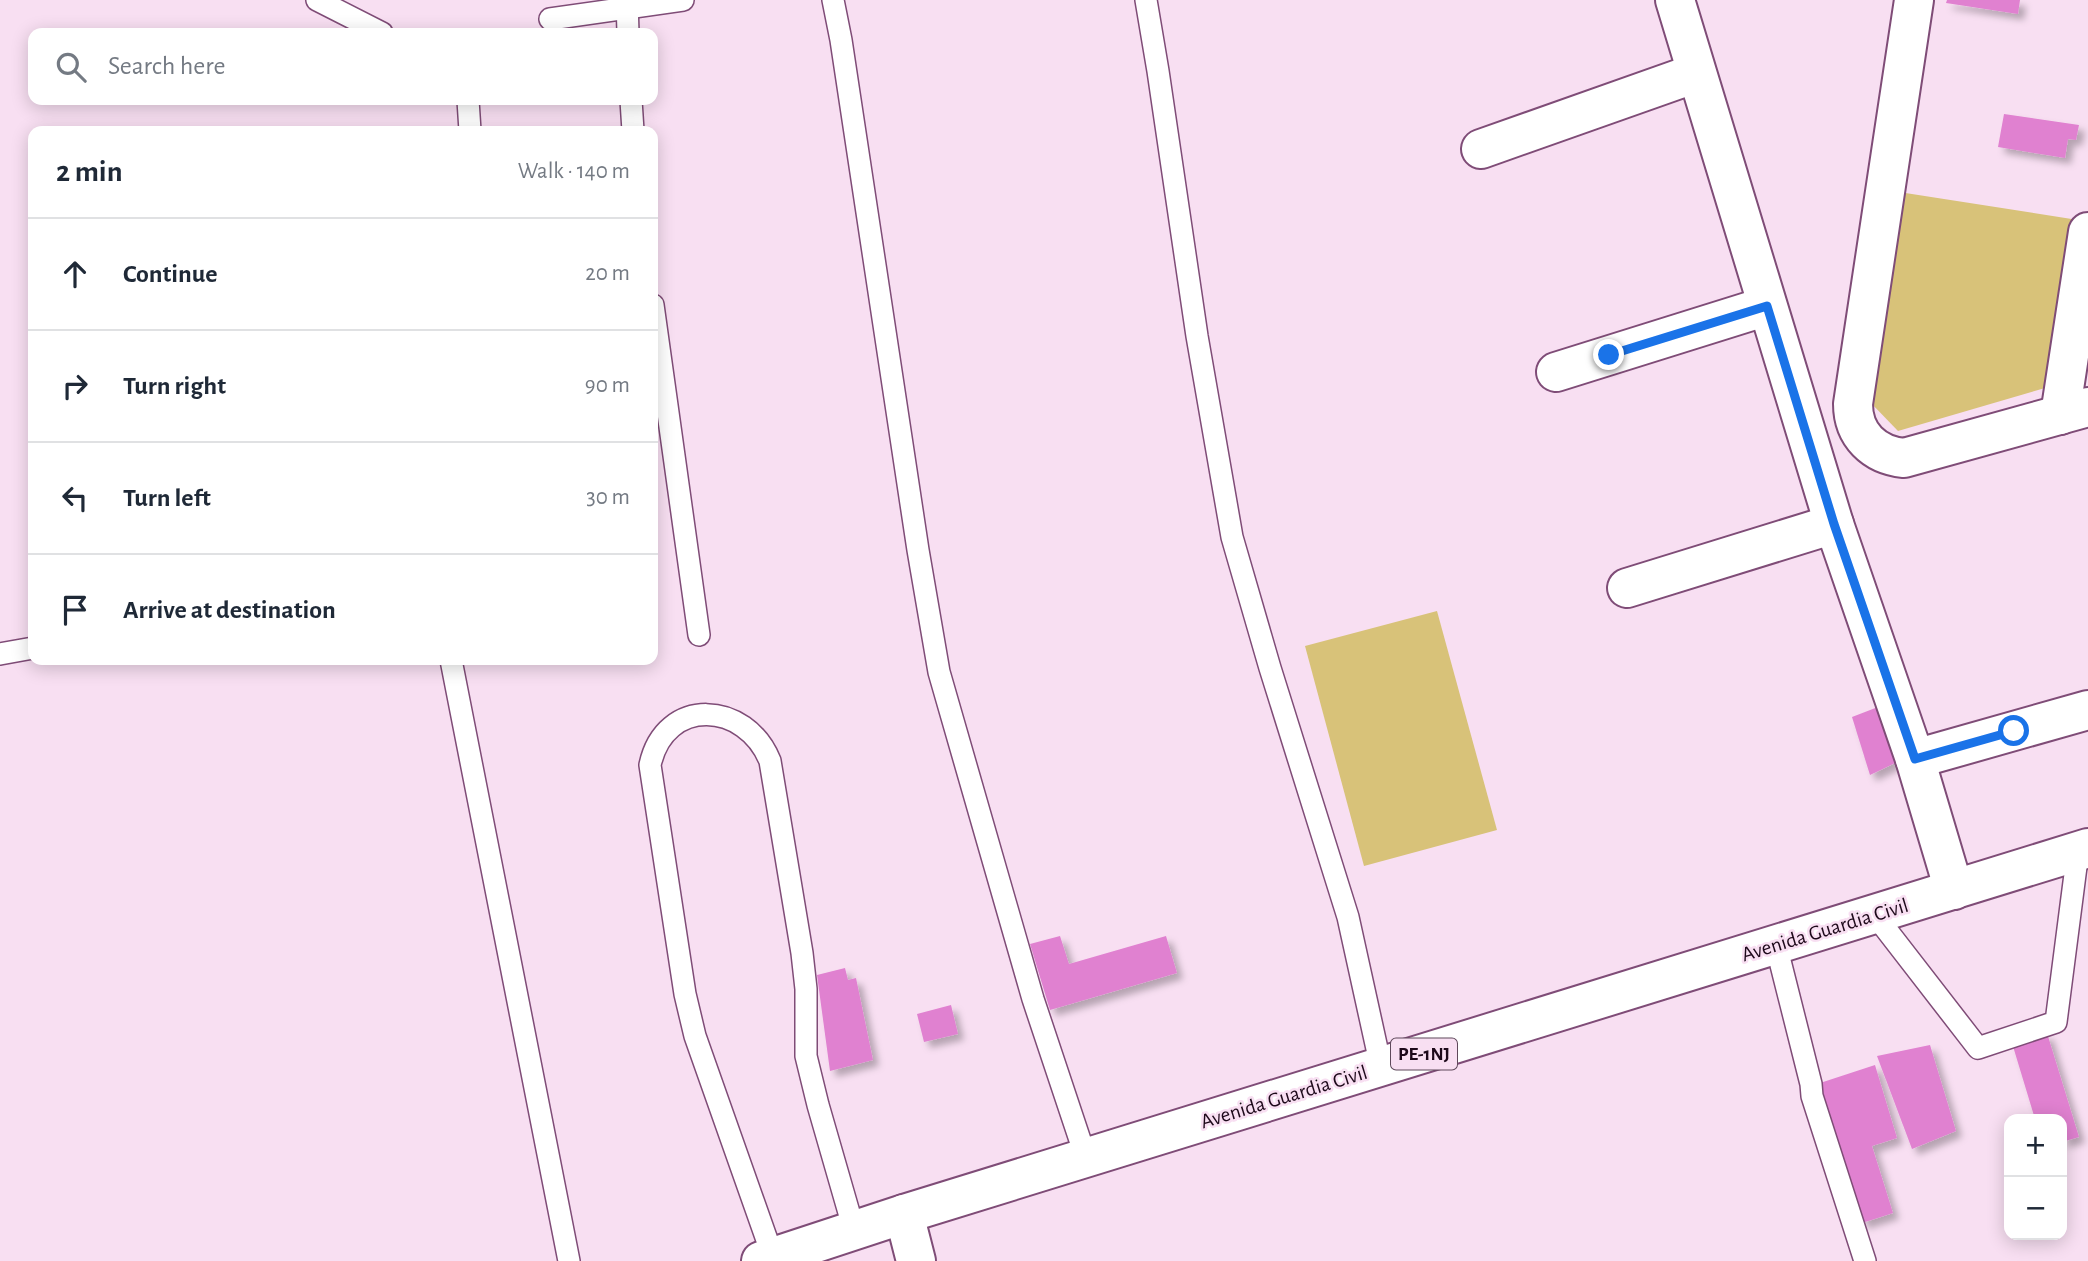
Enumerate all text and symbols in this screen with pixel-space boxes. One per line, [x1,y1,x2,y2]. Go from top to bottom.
search box [28,28,658,105]
icon: search [52,48,90,86]
text: Search here [108,53,226,79]
text: 2 min [56,157,123,187]
text: Walk · 140 m [518,160,630,183]
icon: ahead [56,255,94,293]
text: Continue [123,261,218,287]
text: 20 m [585,262,630,285]
route end [1593,339,1624,370]
icon: right [56,367,94,405]
text: Turn right [123,373,226,399]
text: 90 m [585,374,630,397]
icon: left [56,479,94,517]
text: Turn left [123,485,211,511]
text: 30 m [586,486,630,509]
icon: arrive [56,591,94,629]
text: Arrive at destination [123,597,336,623]
route start [1998,715,2029,746]
street label: Avenida Guardia Civil [1739,895,1911,965]
road number: PE-1NJ [1391,1038,1457,1070]
street label: Avenida Guardia Civil [1198,1062,1370,1132]
map controls [2004,1114,2067,1240]
button: + [2004,1114,2067,1177]
button: − [2004,1177,2067,1240]

